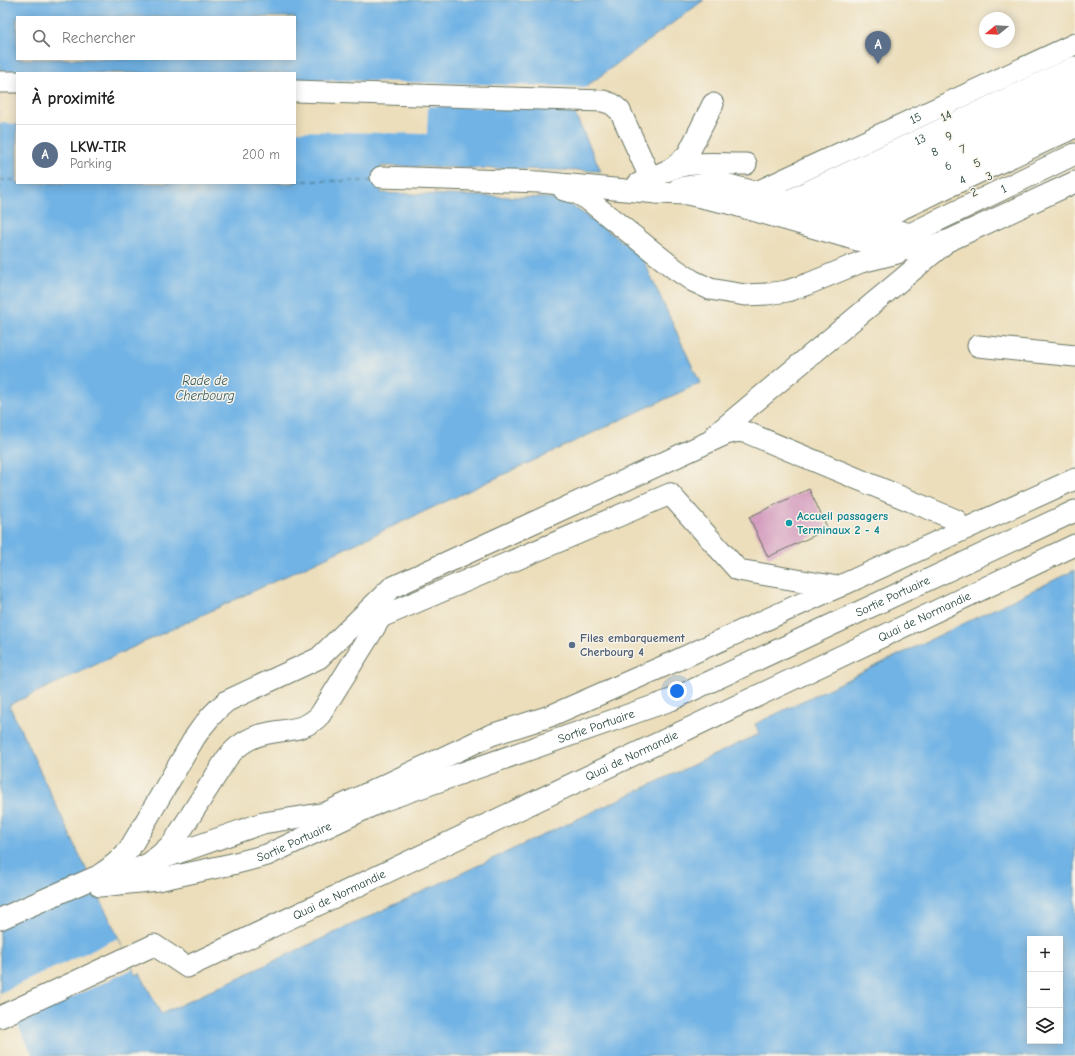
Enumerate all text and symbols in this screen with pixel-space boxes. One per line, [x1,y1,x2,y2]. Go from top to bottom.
north arrow [979,12,1015,48]
search box [16,16,296,60]
icon: search [30,27,52,49]
text: Rechercher [62,29,135,47]
pin: A [865,31,891,64]
text: À proximité [32,89,115,108]
street label: 14 [938,107,954,125]
street label: 15 [908,109,924,127]
street label: 9 [943,128,955,144]
street label: 13 [912,131,928,148]
text: LKW-TIR [70,138,126,156]
street label: 7 [957,141,969,157]
street label: 8 [929,144,940,160]
text: A [41,147,49,162]
text: 200 m [242,147,280,162]
street label: 5 [971,155,983,171]
text: Parking [70,156,112,171]
street label: 6 [942,158,954,173]
street label: 3 [983,168,995,184]
street label: 4 [957,172,968,188]
street label: 1 [998,181,1009,196]
street label: 2 [968,184,980,200]
water label: Rade de Cherbourg [176,373,235,403]
place label: Accueil passagers Terminaux 2 - 4 [797,509,888,537]
marker: Accueil passagers Terminaux 2 - 4 [784,518,794,528]
street label: Sortie Portuaire [853,573,932,620]
street label: Quai de Normandie [876,589,973,645]
place label: Files embarquement Cherbourg 4 [580,631,686,659]
marker: Files embarquement Cherbourg 4 [567,640,577,650]
your location [667,681,687,701]
street label: Sortie Portuaire [556,706,636,746]
street label: Quai de Normandie [583,728,680,784]
street label: Sortie Portuaire [255,819,333,864]
street label: Quai de Normandie [290,867,388,923]
map controls [1027,936,1063,1044]
button: + [1027,936,1063,972]
button: − [1027,972,1063,1008]
button: layers [1027,1008,1063,1044]

